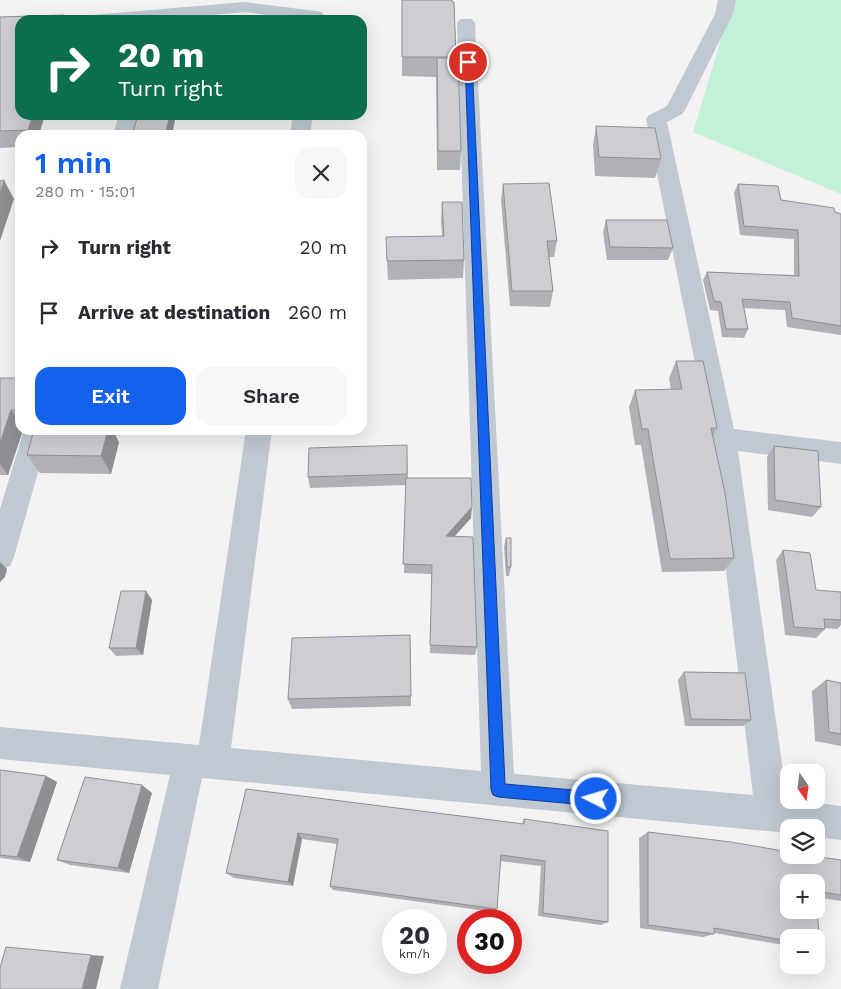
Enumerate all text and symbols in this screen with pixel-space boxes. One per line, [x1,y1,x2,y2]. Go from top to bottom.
text: 20 m [118,34,204,76]
icon: right [35,35,100,100]
pin [447,41,489,83]
icon: arrive [454,48,482,76]
text: Turn right [118,76,223,101]
text: 1 min [35,145,112,180]
button: close [295,147,347,199]
text: 280 m · 15:01 [35,182,136,201]
icon: right [35,234,63,262]
text: Turn right [78,236,171,259]
text: 20 m [300,236,347,259]
icon: arrive [35,299,63,327]
text: Arrive at destination [78,301,270,324]
text: 260 m [288,301,347,324]
button: Exit [35,367,186,425]
button: Share [196,367,347,425]
north arrow [780,764,825,809]
map controls [780,764,825,974]
position arrow [569,772,621,824]
button: layers [780,819,825,864]
button: + [780,874,825,919]
speed limit sign: 30 [457,909,522,974]
text: 20 [399,921,430,950]
button: − [780,929,825,974]
text: km/h [399,947,430,961]

